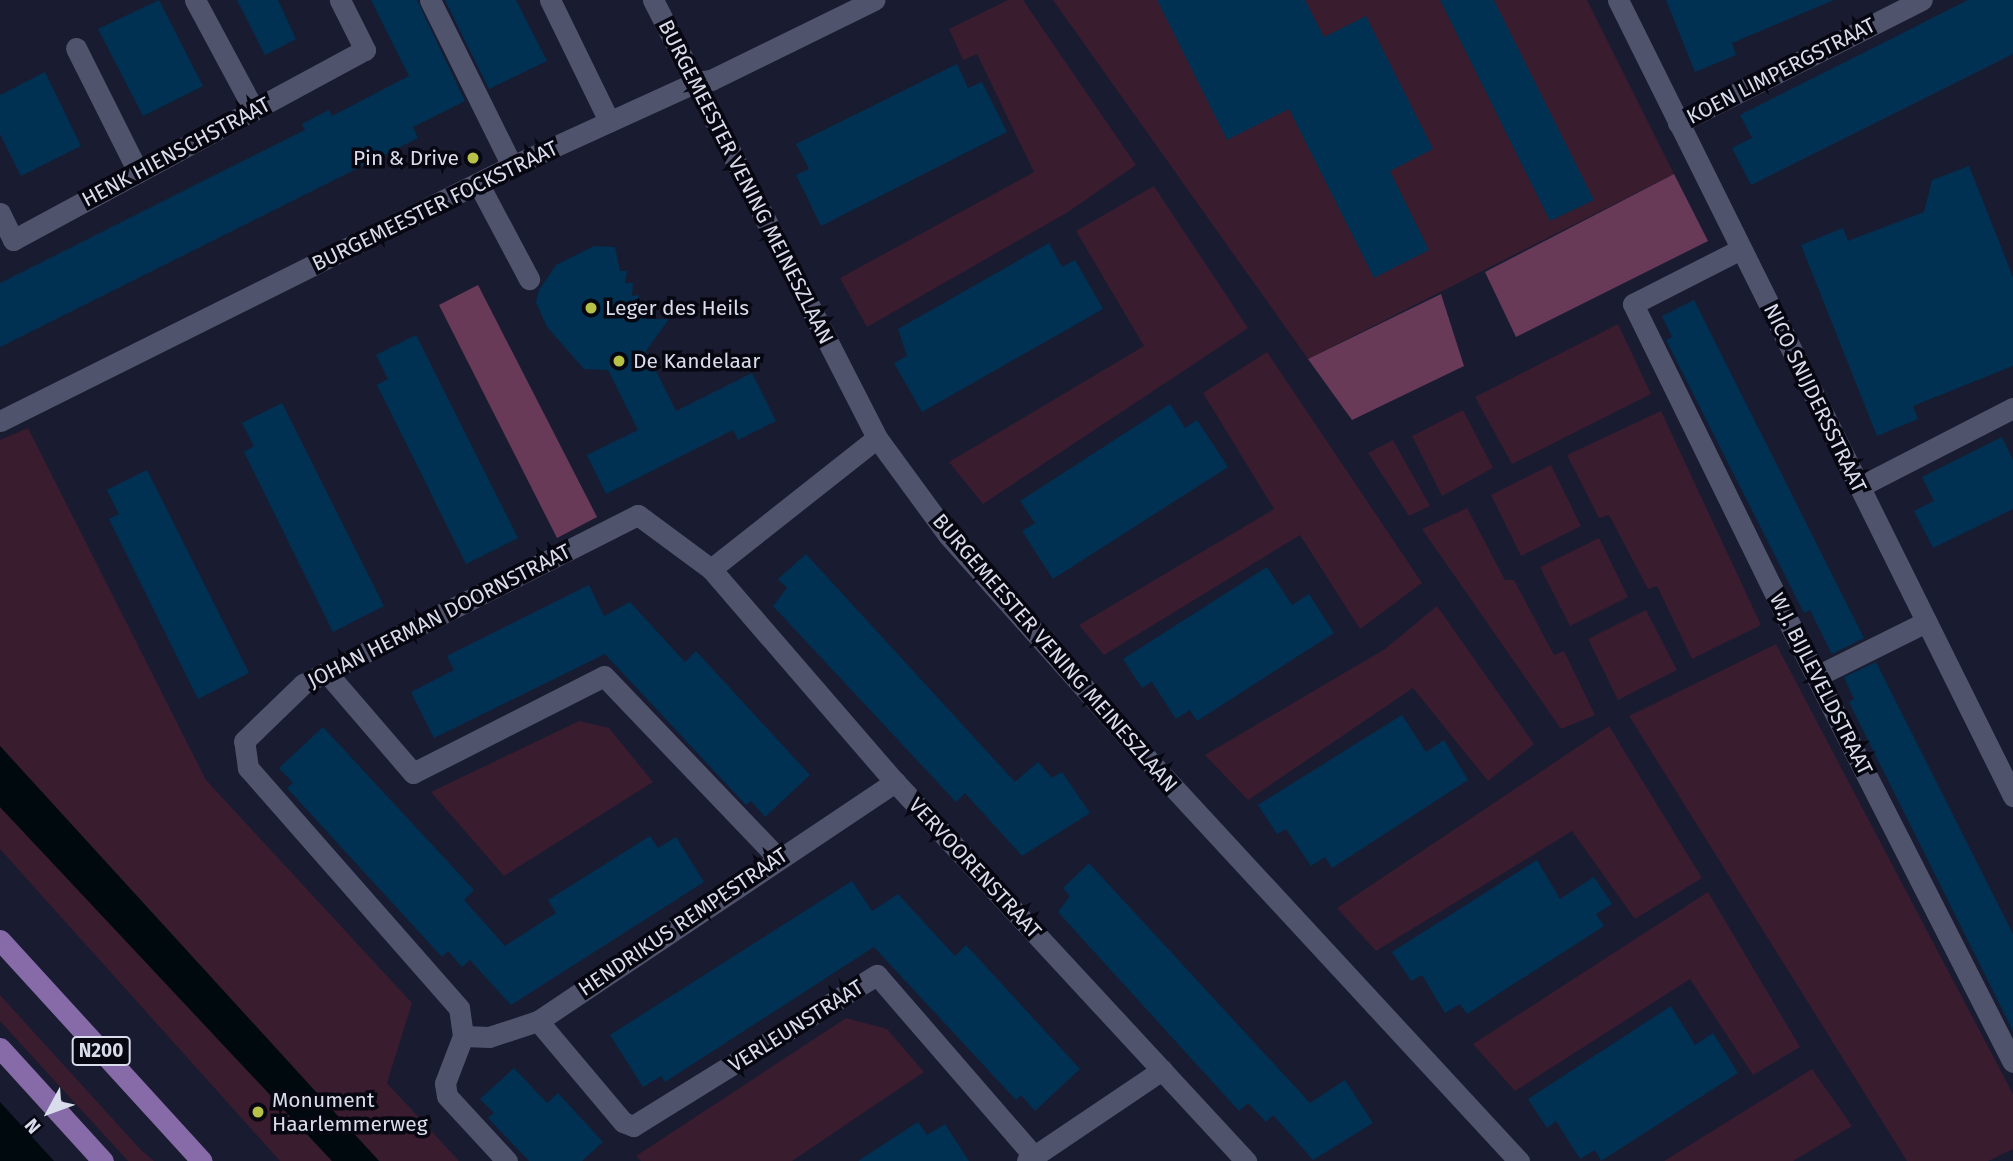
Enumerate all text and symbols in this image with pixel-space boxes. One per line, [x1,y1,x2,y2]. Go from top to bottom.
street label: KOEN LIMPERGSTRAAT [1682,12,1880,130]
street label: BURGEMEESTER VENING MEINESZLAAN [653,16,839,348]
street label: HENK HIENSCHSTRAAT [77,92,275,212]
street label: BURGEMEESTER FOCKSTRAAT [308,135,562,277]
place label: Pin & Drive [353,145,459,171]
marker: Pin & Drive [465,150,481,166]
place label: Leger des Heils [605,295,749,321]
street label: NICO SNIJDERSSTRAAT [1758,299,1872,497]
marker: Leger des Heils [583,300,599,316]
place label: De Kandelaar [633,348,760,374]
marker: De Kandelaar [611,353,627,369]
street label: BURGEMEESTER VENING MEINESZLAAN [927,509,1183,797]
street label: JOHAN HERMAN DOORNSTRAAT [303,539,575,693]
street label: W.J. BIJLEVELDSTRAAT [1764,589,1878,779]
street label: VERVOORENSTRAAT [903,793,1047,943]
street label: HENDRIKUS REMPESTRAAT [573,842,793,1002]
street label: VERLEUNSTRAAT [724,975,868,1077]
road number: N200 [71,1036,131,1066]
north arrow [14,1077,84,1147]
place label: Monument Haarlemmerweg [272,1087,428,1137]
marker: Monument Haarlemmerweg [250,1104,266,1120]
text: N [20,1114,46,1138]

